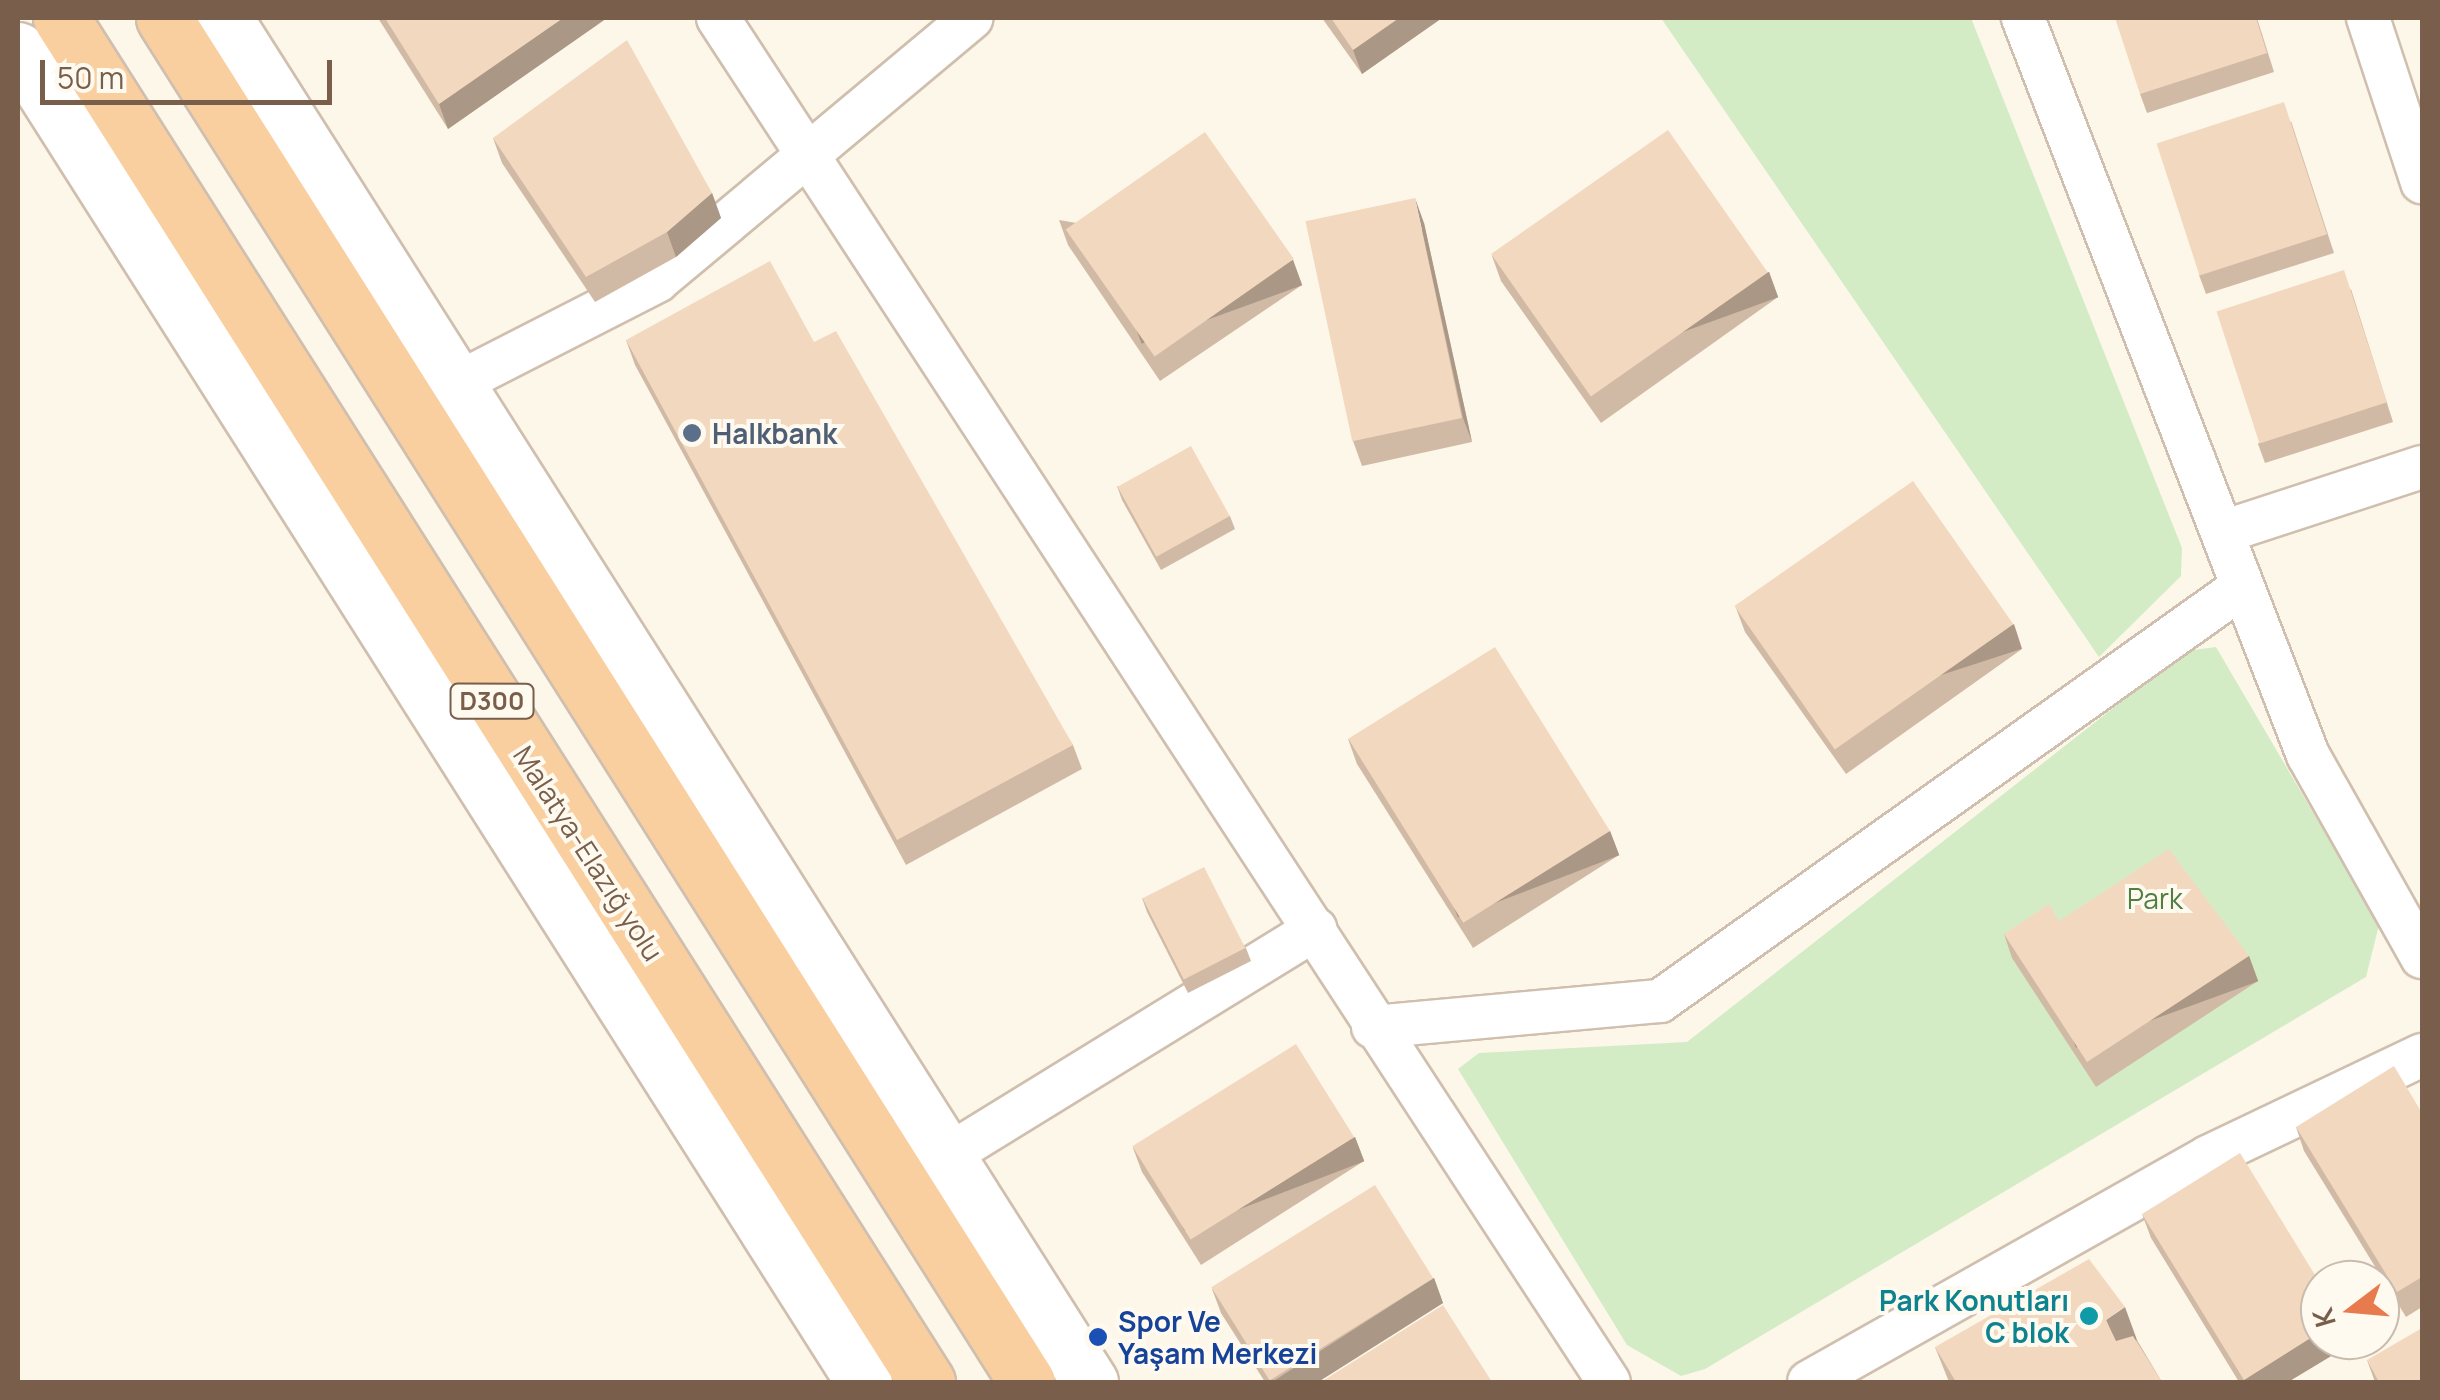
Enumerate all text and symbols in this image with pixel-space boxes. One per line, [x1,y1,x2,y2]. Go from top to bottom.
scale bar [45,40,338,102]
text: 50 m [57,57,124,98]
place label: Halkbank [712,416,837,450]
marker: Halkbank [681,422,703,444]
road number: D300 [450,681,534,721]
street label: Malatya-Elazığ yolu [507,739,671,967]
park label: Park [2127,881,2183,915]
north arrow [2300,1260,2400,1360]
place label: Park Konutları C blok [1879,1283,2069,1349]
place label: Spor Ve Yaşam Merkezi [1118,1304,1317,1370]
text: K [2302,1304,2344,1332]
marker: Park Konutları C blok [2078,1305,2100,1327]
marker: Spor Ve Yaşam Merkezi [1087,1326,1109,1348]

